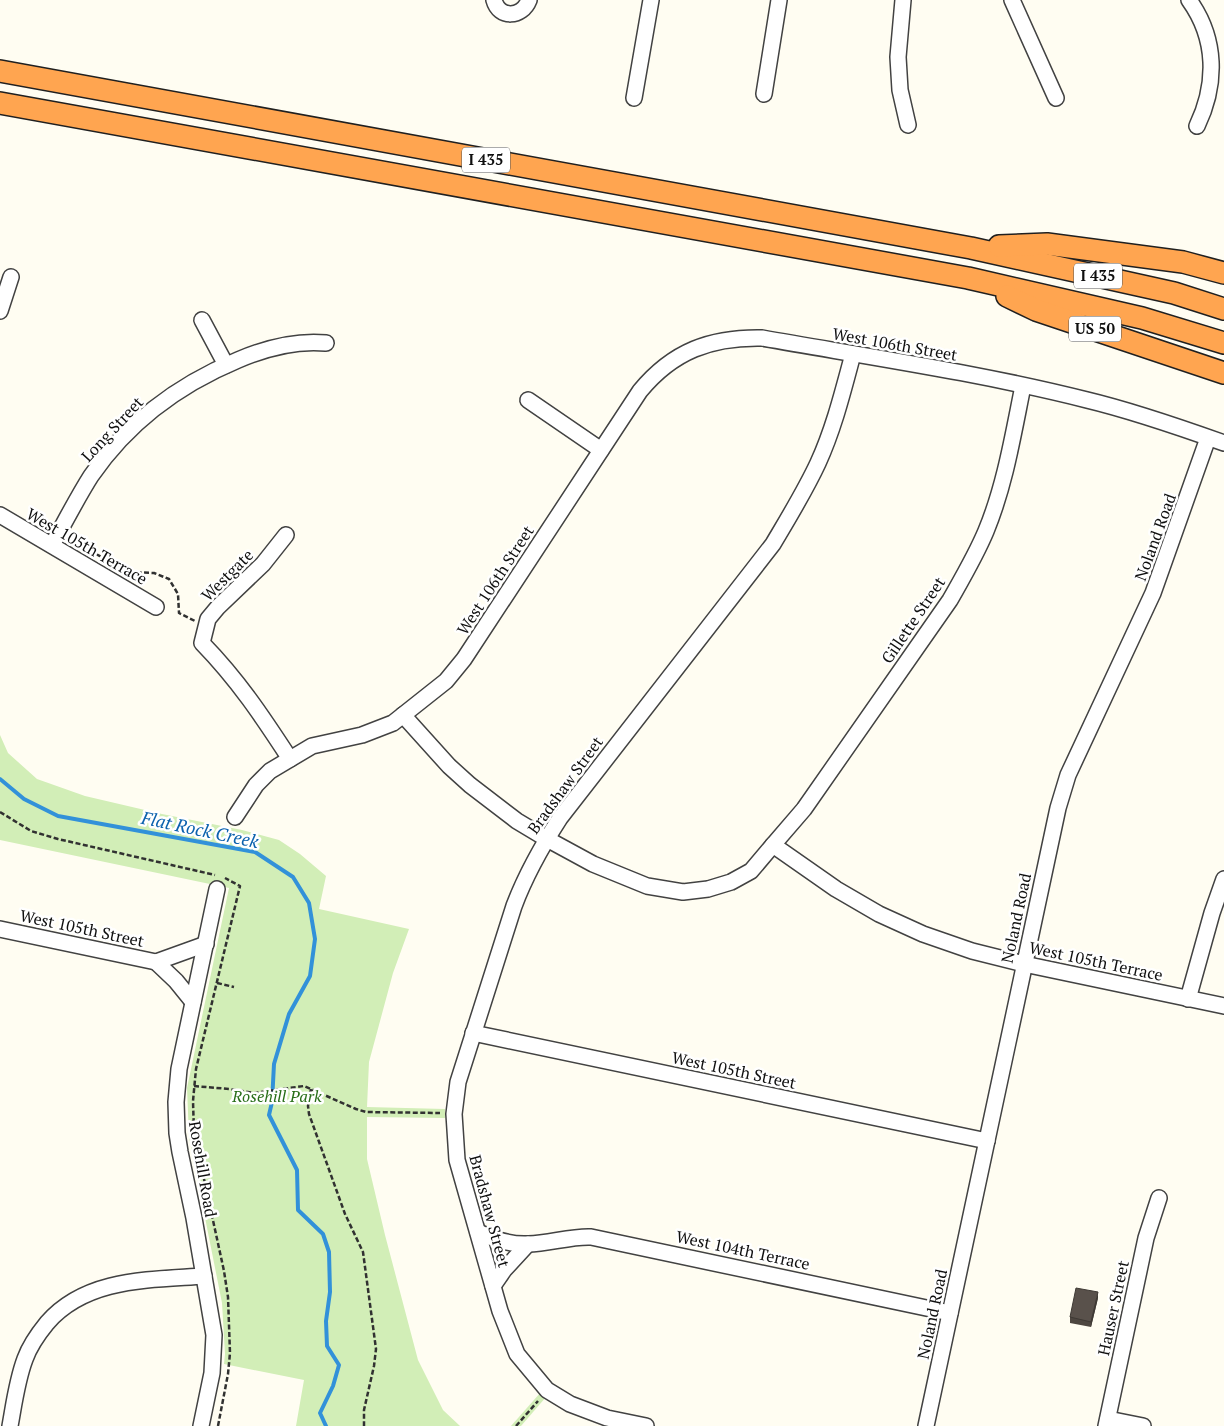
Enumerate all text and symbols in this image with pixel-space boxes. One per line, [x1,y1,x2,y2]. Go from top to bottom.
road number: I 435 [462,148,510,172]
road number: I 435 [1074,264,1122,288]
road number: US 50 [1069,316,1121,342]
street label: West 106th Street [831,322,959,366]
street label: Long Street [76,391,148,467]
street label: Noland Road [1129,490,1181,584]
street label: West 105th Terrace [23,502,151,590]
street label: West 106th Street [451,521,539,639]
street label: Westgate [196,544,258,606]
street label: Gillette Street [876,572,950,668]
street label: Bradshaw Street [522,732,608,838]
water label: Flat Rock Creek [139,805,261,853]
street label: Noland Road [996,871,1036,965]
street label: West 105th Street [18,904,146,952]
street label: West 105th Terrace [1027,936,1165,986]
street label: West 105th Street [670,1046,798,1094]
park label: Rosehill Park [231,1085,322,1107]
street label: Rosehill Road [184,1119,222,1219]
street label: Bradshaw Street [464,1152,516,1270]
street label: West 104th Terrace [674,1225,812,1275]
street label: Hauser Street [1092,1258,1134,1358]
street label: Noland Road [912,1267,952,1361]

